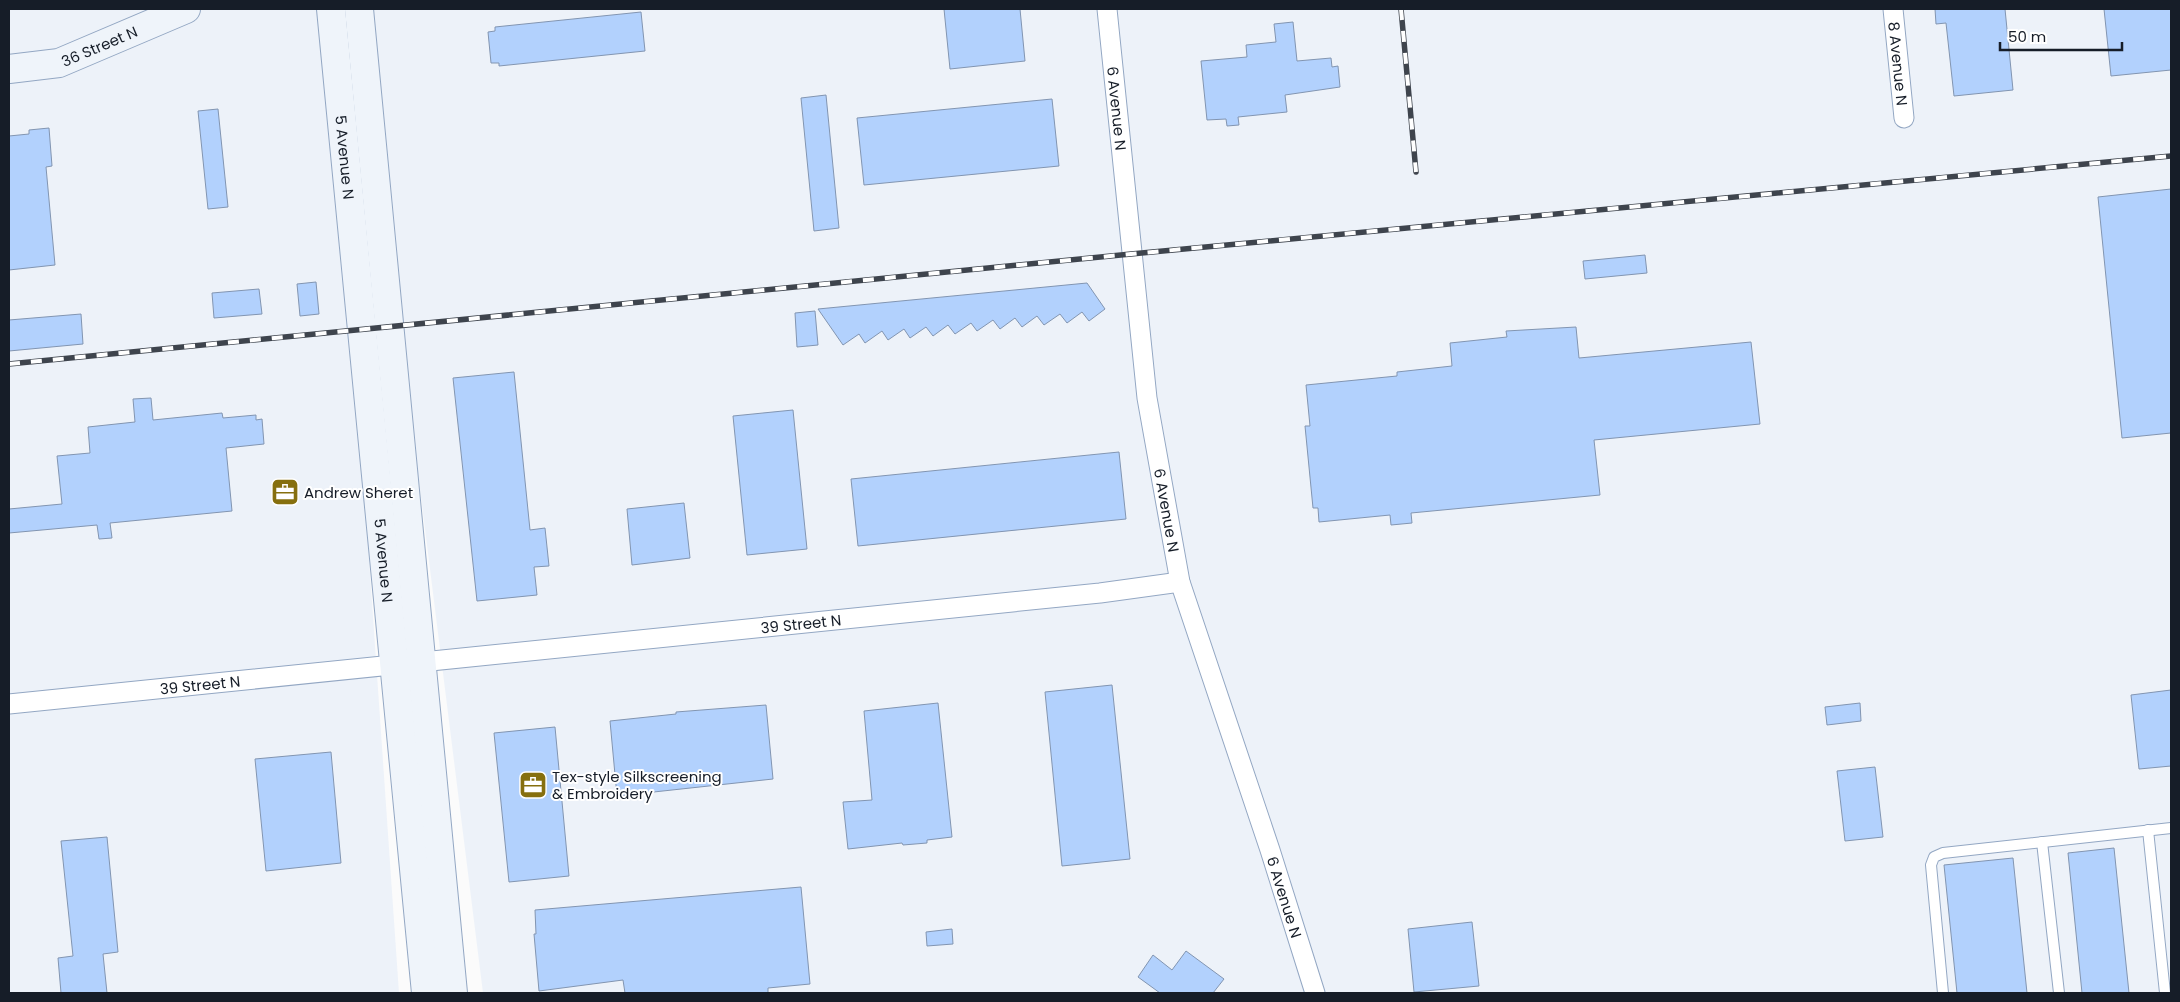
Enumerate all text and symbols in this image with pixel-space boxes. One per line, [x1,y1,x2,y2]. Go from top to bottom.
street label: 36 Street N [58,20,141,71]
scale bar [2000,20,2122,52]
street label: 8 Avenue N [1884,21,1913,107]
text: 50 m [2008,26,2046,47]
street label: 6 Avenue N [1102,65,1132,152]
street label: 5 Avenue N [331,114,360,200]
street label: 6 Avenue N [1149,467,1185,554]
office icon: Andrew Sheret [270,477,300,507]
place label: Andrew Sheret [304,482,413,503]
street label: 5 Avenue N [370,517,399,603]
street label: 39 Street N [760,609,842,638]
street label: 39 Street N [159,670,241,699]
place label: Tex-style Silkscreening & Embroidery [552,766,722,804]
office icon: Tex-style Silkscreening & Embroidery [518,770,548,800]
street label: 6 Avenue N [1262,854,1307,940]

